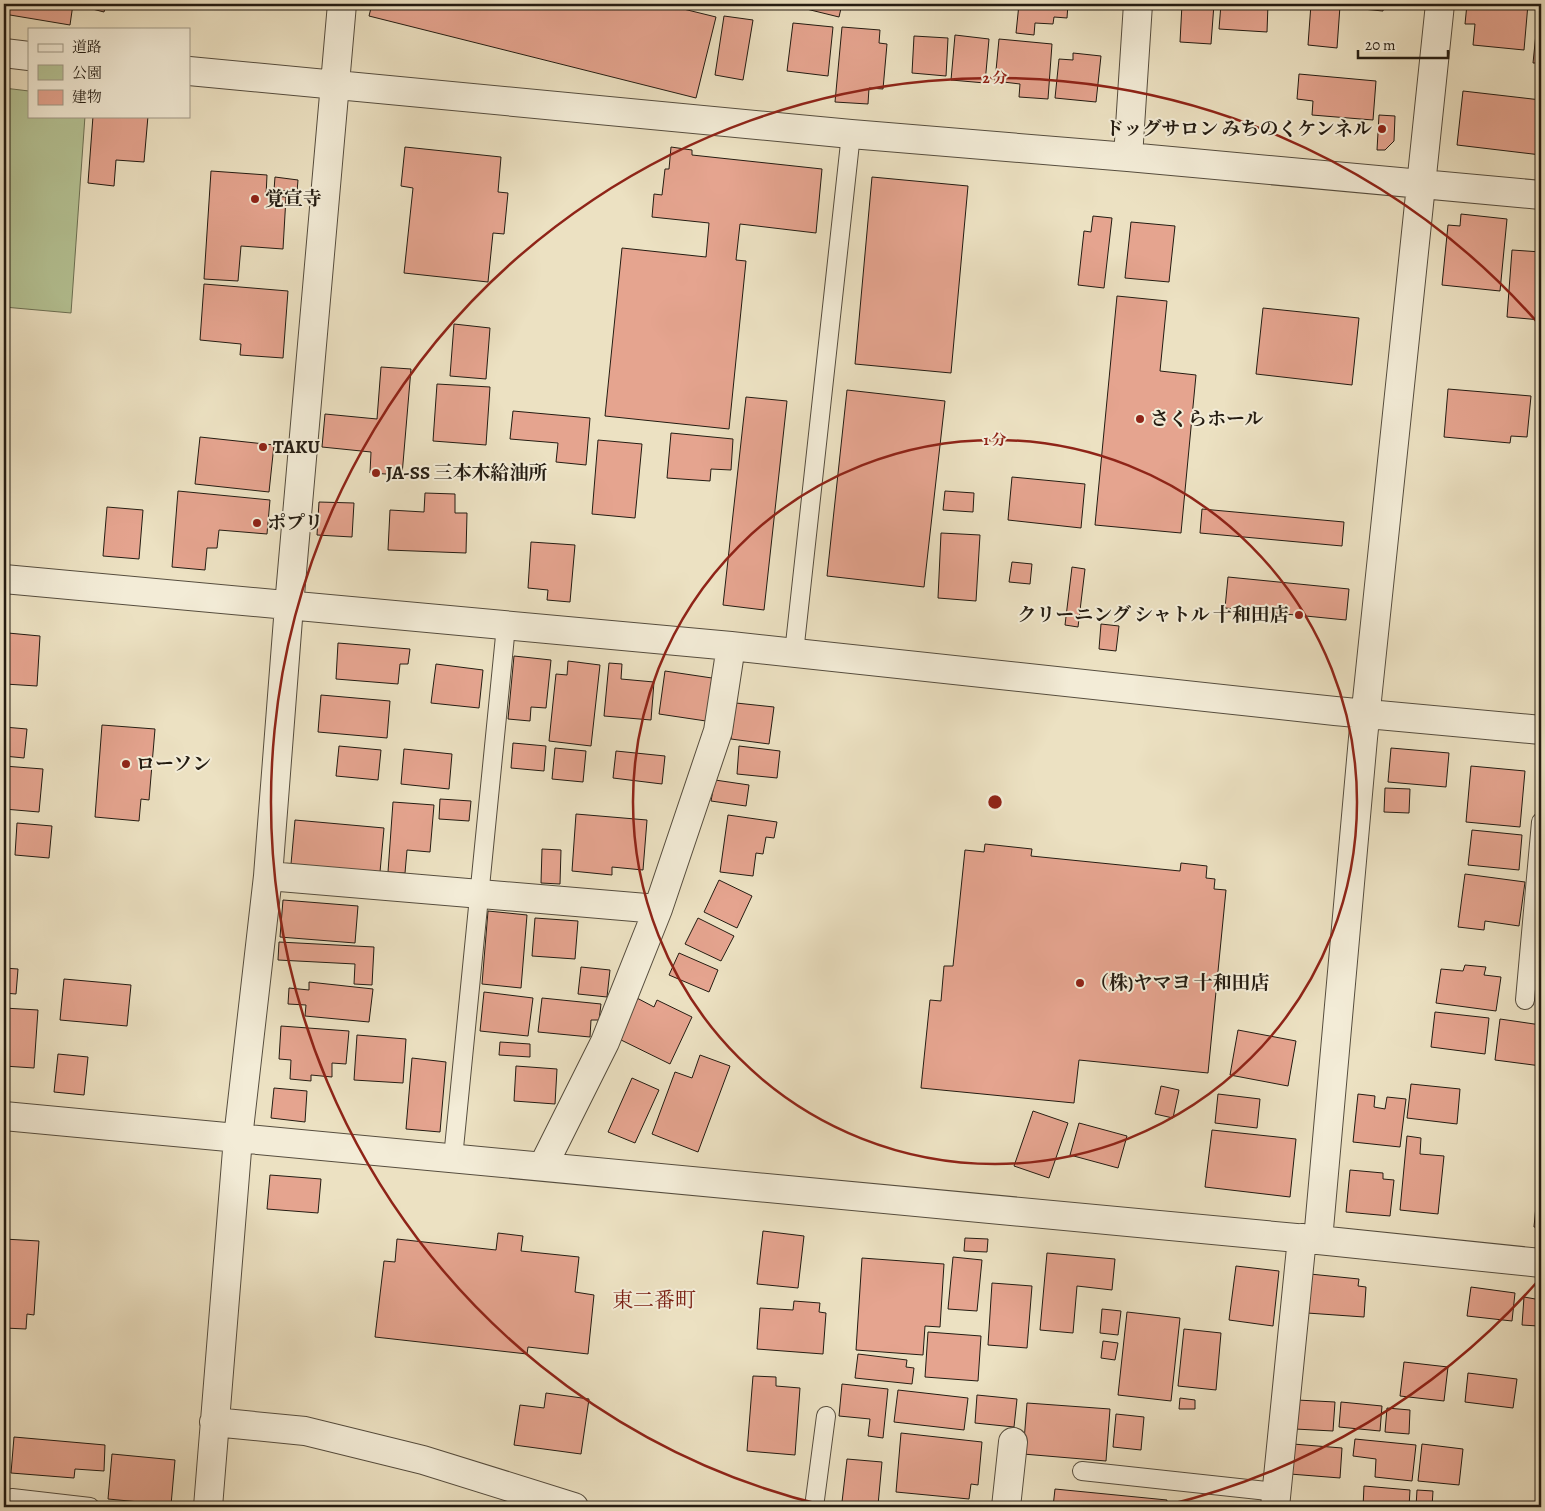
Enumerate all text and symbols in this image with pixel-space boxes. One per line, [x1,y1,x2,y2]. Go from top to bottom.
legend [28,28,190,118]
scale bar [1358,28,1448,60]
text: 20 m [1365,35,1396,55]
text: 道路 [72,37,102,57]
text: 公園 [72,63,102,83]
text: 2 分 [983,68,1007,88]
text: 建物 [72,87,102,107]
place label: ドッグサロン みちのくケンネル [1105,116,1372,142]
marker: ドッグサロン みちのくケンネル [1376,123,1388,135]
place label: 覚宣寺 [265,186,322,212]
marker: 覚宣寺 [249,193,261,205]
place label: さくらホール [1150,406,1264,432]
marker: さくらホール [1134,413,1146,425]
text: 1 分 [984,430,1006,450]
place label: TAKU [273,434,321,460]
marker: TAKU [257,441,269,453]
place label: JA-SS 三本木給油所 [386,460,548,486]
marker: JA-SS 三本木給油所 [370,467,382,479]
place label: ポプリ [267,510,323,536]
marker: ポプリ [251,517,263,529]
place label: クリーニング シャトル 十和田店 [1017,602,1289,628]
marker: クリーニング シャトル 十和田店 [1293,609,1305,621]
place label: ローソン [136,751,211,777]
marker: ローソン [120,758,132,770]
centre of rings [986,793,1004,811]
place label: （株)ヤマヨ 十和田店 [1090,970,1270,996]
marker: （株)ヤマヨ 十和田店 [1074,977,1086,989]
district label: 東二番町 [612,1286,696,1314]

